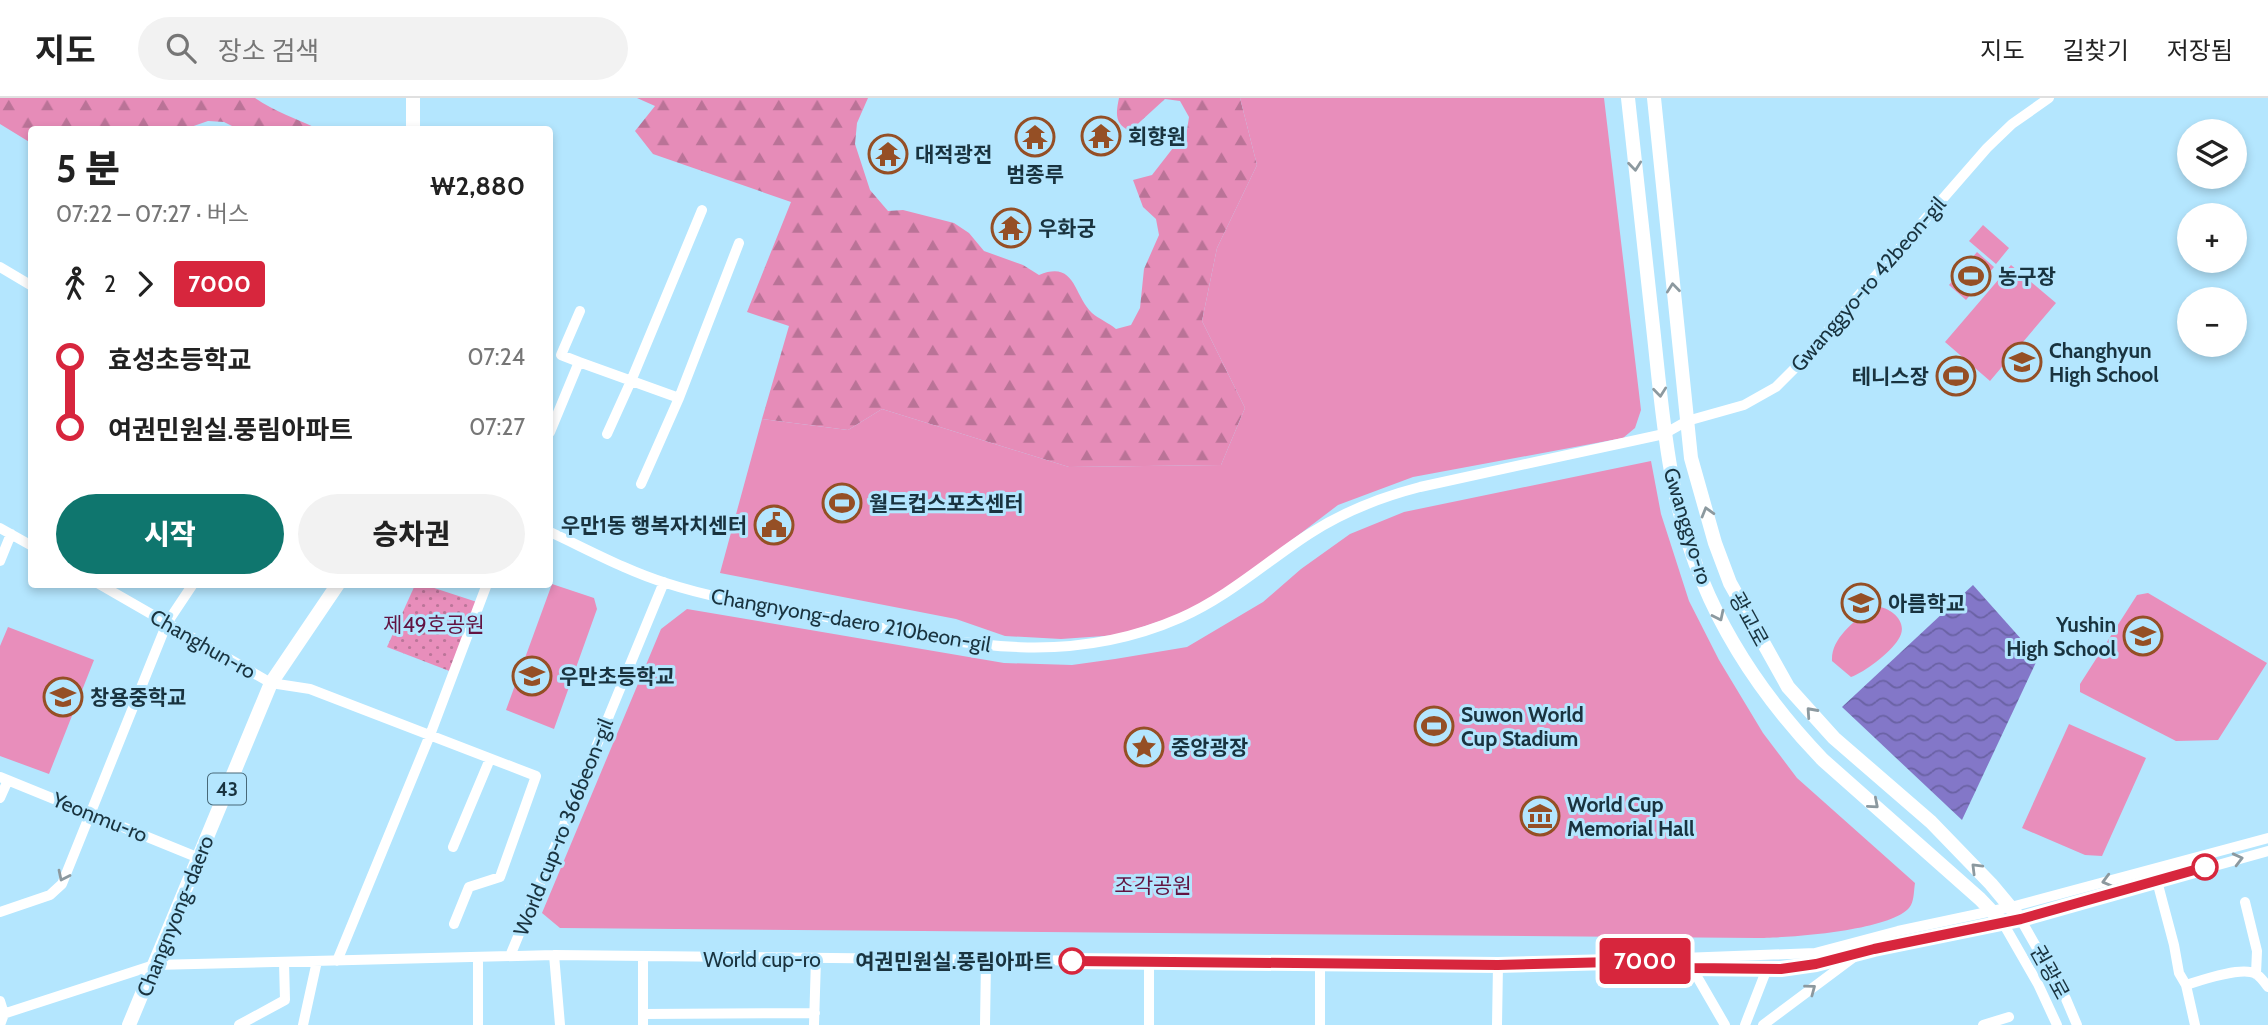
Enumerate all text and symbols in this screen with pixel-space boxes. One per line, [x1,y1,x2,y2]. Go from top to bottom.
search box [138,17,628,80]
icon: search [162,29,200,67]
text: 지도 [35,30,96,70]
text: 장소 검색 [218,35,319,67]
text: 지도 [1980,36,2025,65]
text: 길찾기 [2063,36,2129,65]
text: 저장됨 [2167,36,2233,65]
temple icon: 회향원 [1080,115,1122,157]
temple icon: 범종루 [1014,116,1056,158]
map controls [2177,119,2247,357]
button: layers [2177,119,2247,189]
place label: 회향원 [1128,124,1186,149]
temple icon: 대적광전 [867,133,909,175]
place label: 대적광전 [915,142,992,167]
text: 5 분 [56,145,120,192]
one-way arrow [1628,160,1643,172]
place label: 범종루 [1006,162,1064,187]
text: ₩2,880 [430,170,525,202]
street label: Gwanggyo-ro 42beon-gil [1785,192,1951,376]
text: 07:22 – 07:27 · 버스 [56,200,249,228]
button: + [2177,203,2247,273]
temple icon: 우화궁 [990,207,1032,249]
place label: 우화궁 [1038,216,1096,241]
sports icon: 농구장 [1950,255,1992,297]
place label: 농구장 [1998,264,2056,289]
icon: walk [56,265,94,303]
icon: forward [126,265,164,303]
text: 7000 [188,269,251,298]
text: 2 [104,270,116,298]
one-way arrow [1666,282,1681,293]
button: − [2177,287,2247,357]
place label: Changhyun High School [2049,338,2159,387]
school or university icon: Changhyun High School [2001,341,2043,383]
text: 07:24 [468,343,525,371]
text: 효성초등학교 [108,344,252,376]
sports icon: 테니스장 [1935,355,1977,397]
place label: 테니스장 [1852,364,1929,389]
one-way arrow [1652,386,1667,398]
text: 07:27 [469,413,525,441]
text: 여권민원실.풍림아파트 [108,414,353,446]
street label: Gwanggyo-ro [1658,465,1718,587]
sports icon: 월드컵스포츠센터 [821,482,863,524]
place label: 월드컵스포츠센터 [869,491,1024,516]
button: 시작 [56,494,284,574]
button: 승차권 [298,494,525,574]
public building icon: 우만1동 행복자치센터 [753,504,795,546]
one-way arrow [1700,507,1715,519]
place label: 우만1동 행복자치센터 [561,513,747,538]
school or university icon: 아름학교 [1840,582,1882,624]
street label: Changnyong-daero 210beon-gil [709,583,993,657]
street label: 광교로 [1724,588,1774,650]
place label: 아름학교 [1888,591,1965,616]
street label: Changhun-ro [146,604,260,684]
one-way arrow [1711,609,1725,621]
park label: 제49호공원 [383,612,485,637]
place label: Yushin High School [2006,612,2116,661]
school or university icon: Yushin High School [2122,615,2164,657]
school or university icon: 우만초등학교 [511,655,553,697]
place label: 우만초등학교 [559,664,675,689]
school or university icon: 창용중학교 [42,676,84,718]
place label: 창용중학교 [90,685,187,710]
place label: Suwon World Cup Stadium [1461,702,1584,751]
sports icon: Suwon World Cup Stadium [1413,705,1455,747]
one-way arrow [1806,707,1819,720]
street label: World cup-ro 366beon-gil [508,715,618,939]
place icon: 중앙광장 [1123,726,1165,768]
place label: 중앙광장 [1171,735,1248,760]
road number: 43 [208,774,246,804]
street label: Yeonmu-ro [48,786,151,847]
place label: World Cup Memorial Hall [1567,792,1695,841]
museum icon: World Cup Memorial Hall [1519,795,1561,837]
one-way arrow [1866,796,1879,808]
street label: Changnyong-daero [131,832,219,1000]
one-way arrow [2232,853,2244,867]
unlabelled marker [2192,854,2218,880]
one-way arrow [1971,864,1984,877]
one-way arrow [58,869,72,881]
one-way arrow [2102,872,2114,887]
park label: 조각공원 [1114,873,1192,898]
line badge: 7000 [1596,938,1694,984]
street label: 권광로 [2025,941,2075,1003]
text: 7000 [1614,946,1676,975]
street label: World cup-ro [703,947,821,972]
marker: 여권민원실.풍림아파트 [1059,948,1085,974]
place label: 여권민원실.풍림아파트 [855,949,1053,974]
one-way arrow [1804,985,1816,997]

